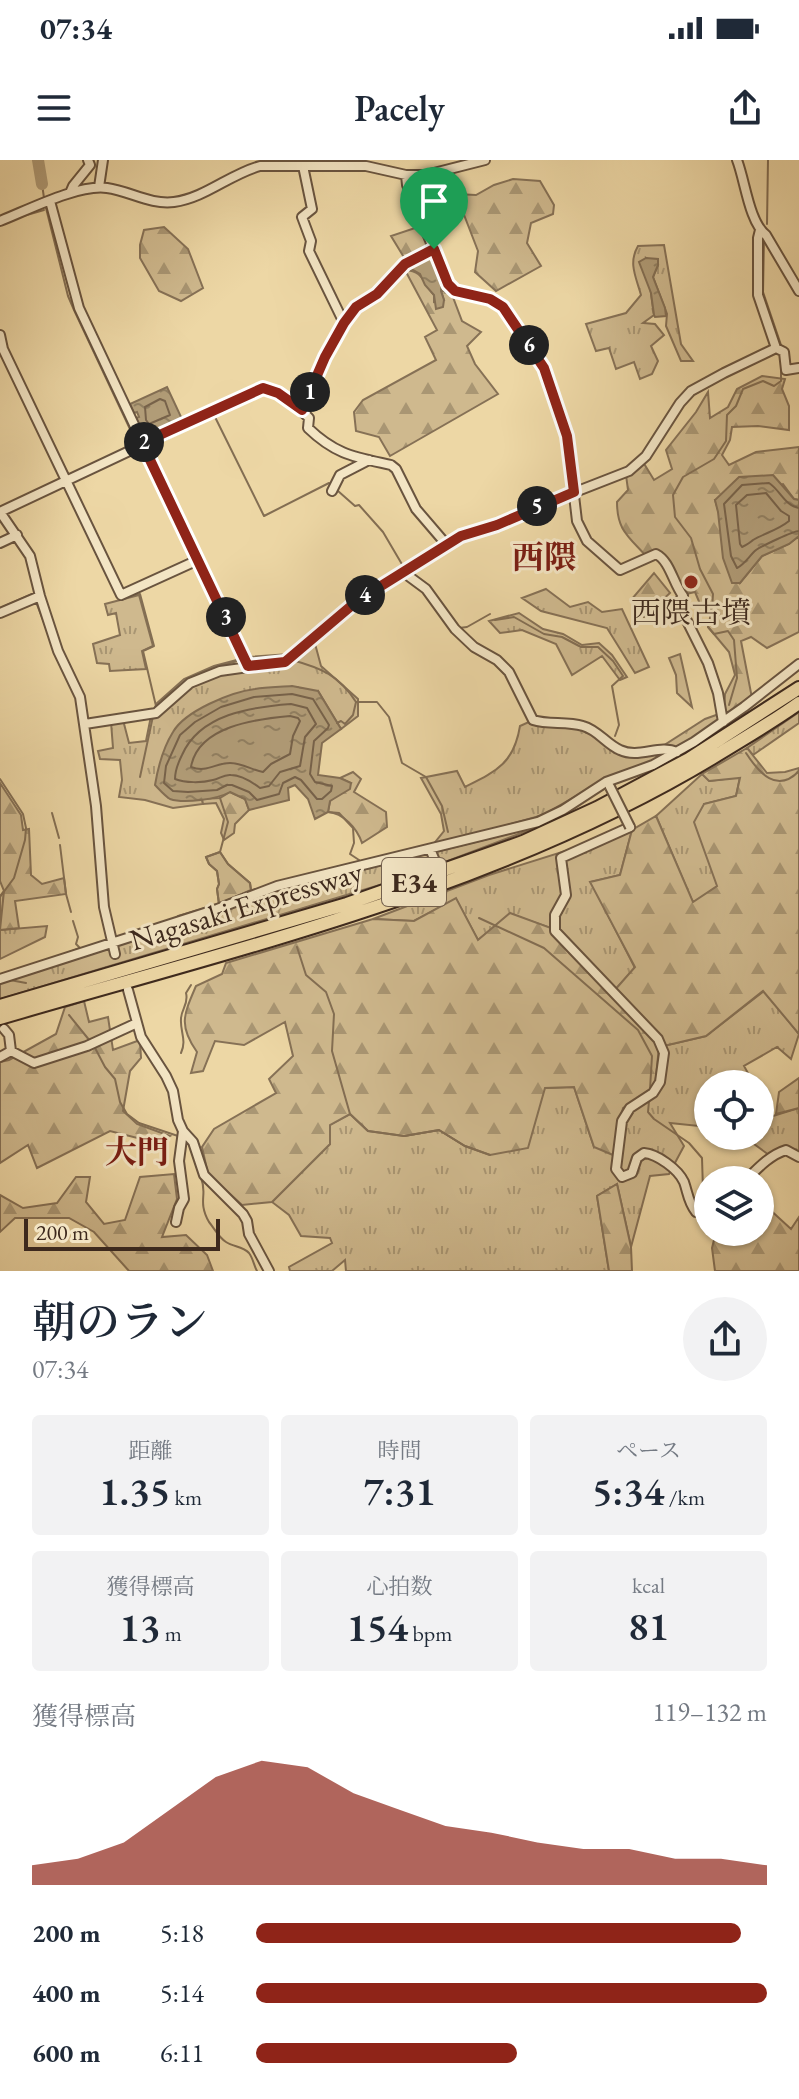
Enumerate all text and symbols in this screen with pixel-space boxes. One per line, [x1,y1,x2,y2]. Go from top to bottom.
text: 07:34 [40,9,112,48]
text: Pacely [354,85,445,132]
icon: menu [32,86,76,130]
icon: share [723,86,767,130]
pin [400,167,468,249]
icon: arrive [412,179,456,223]
pin: 6 [509,325,549,365]
text: 6 [523,330,535,359]
pin: 1 [290,372,330,412]
text: 1 [304,377,316,406]
pin: 2 [124,422,164,462]
text: 2 [138,427,150,456]
pin: 5 [517,486,557,526]
text: 5 [531,491,543,520]
district label: 西隈 [512,536,576,578]
marker: 西隈古墳 [682,573,700,591]
pin: 4 [345,575,385,615]
text: 4 [359,580,371,609]
place label: 西隈古墳 [631,593,751,632]
pin: 3 [206,597,246,637]
text: 3 [220,602,232,631]
street label: Nagasaki Expressway [125,851,368,959]
road number: E34 [382,858,446,906]
map controls [694,1070,774,1246]
button: locate [694,1070,774,1150]
district label: 大門 [105,1131,169,1173]
button: layers [694,1166,774,1246]
scale bar [24,1215,220,1251]
text: 200 m [36,1218,89,1247]
text: 朝のラン [32,1293,208,1350]
button: share [683,1297,767,1381]
text: 07:34 [32,1352,88,1386]
text: 距離 [128,1436,173,1465]
text: 時間 [377,1436,422,1465]
text: ペース [616,1436,681,1465]
text: 1.35 [99,1465,170,1517]
text: 7:31 [363,1465,436,1517]
text: 5:34 [592,1465,664,1517]
text: km [170,1483,202,1512]
text: /km [664,1483,705,1512]
text: kcal [632,1571,665,1600]
text: 獲得標高 [106,1572,195,1601]
text: 心拍数 [366,1572,433,1601]
text: 81 [628,1600,669,1652]
text: 13 [119,1601,160,1653]
text: 154 [347,1601,408,1653]
text: m [160,1619,182,1648]
text: bpm [408,1619,452,1648]
text: 119–132 m [652,1695,767,1729]
text: 獲得標高 [32,1699,136,1733]
text: 200 m [32,1916,100,1950]
text: 5:18 [160,1916,204,1950]
text: 400 m [32,1976,100,2010]
text: 5:14 [160,1976,204,2010]
text: 600 m [32,2036,100,2070]
text: 6:11 [160,2036,204,2070]

